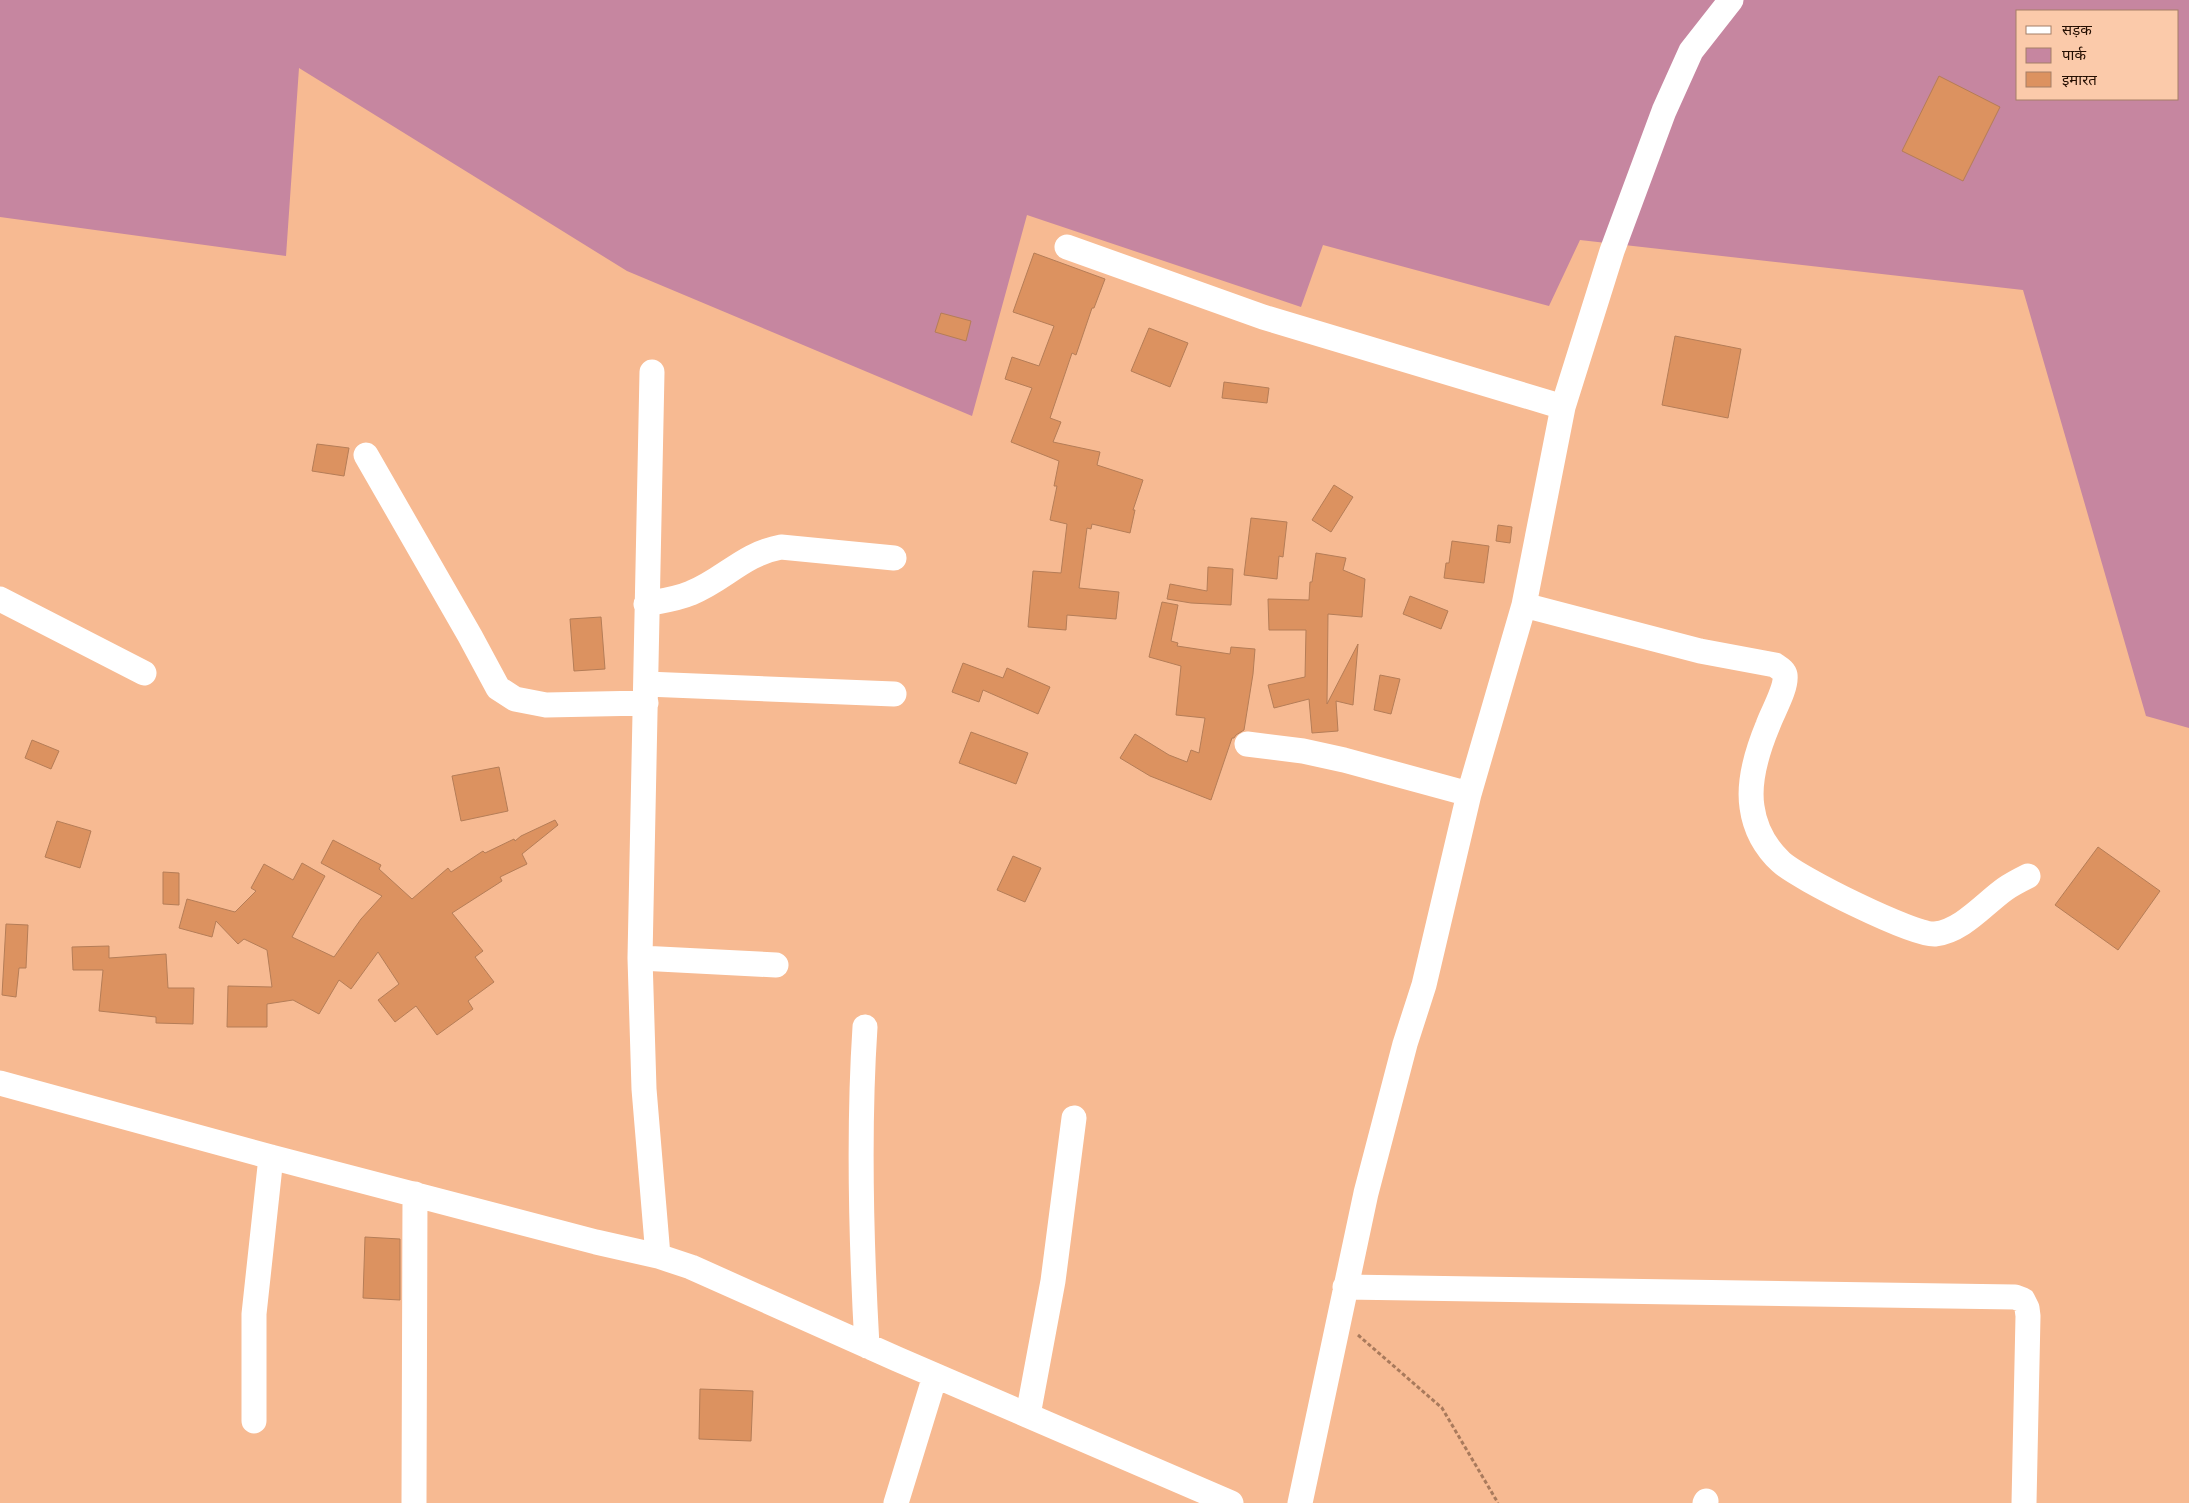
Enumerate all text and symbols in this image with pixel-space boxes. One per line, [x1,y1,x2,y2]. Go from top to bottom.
legend [2016,10,2179,100]
text: सड़क [2062,20,2092,39]
text: पार्क [2062,45,2086,64]
text: इमारत [2062,70,2097,89]

